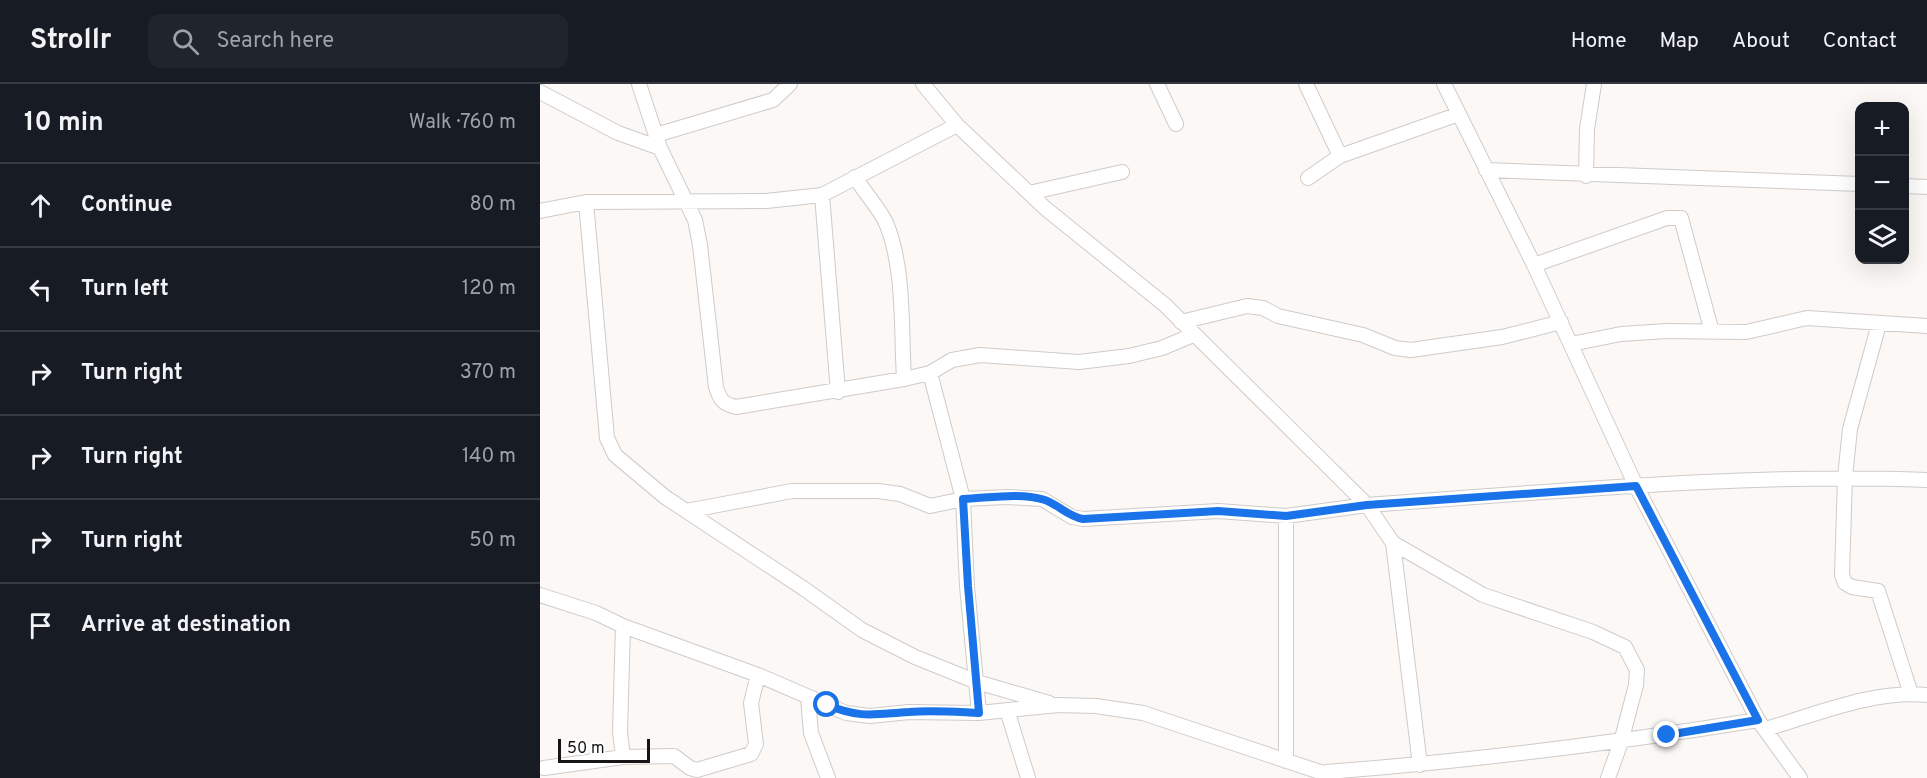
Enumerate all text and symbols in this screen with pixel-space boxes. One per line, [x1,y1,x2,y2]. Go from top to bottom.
search box [148,14,568,68]
text: Strollr [30,23,112,59]
icon: search [169,25,202,58]
text: Search here [217,28,334,55]
text: Home [1571,28,1627,55]
text: Map [1660,28,1699,55]
text: About [1732,28,1790,55]
text: Contact [1823,28,1897,55]
map controls [1855,102,1909,264]
button: + [1855,102,1909,156]
text: 10 min [24,107,104,140]
text: Walk · 760 m [409,110,516,136]
button: − [1855,156,1909,210]
icon: ahead [24,189,57,222]
text: Continue [81,192,172,219]
text: 80 m [470,192,516,218]
button: layers [1855,210,1909,264]
icon: left [24,273,57,306]
text: Turn left [81,276,169,303]
text: 120 m [462,276,516,302]
icon: right [24,357,57,390]
text: Turn right [81,360,183,387]
text: 370 m [460,360,516,386]
icon: right [24,441,57,474]
text: Turn right [81,444,183,471]
text: 140 m [462,444,516,470]
icon: right [24,525,57,558]
text: Turn right [81,528,183,555]
text: 50 m [469,528,516,554]
icon: arrive [24,609,57,642]
text: Arrive at destination [81,612,291,639]
route start [813,691,839,717]
route end [1653,721,1679,747]
scale bar [558,736,650,764]
text: 50 m [567,739,605,759]

